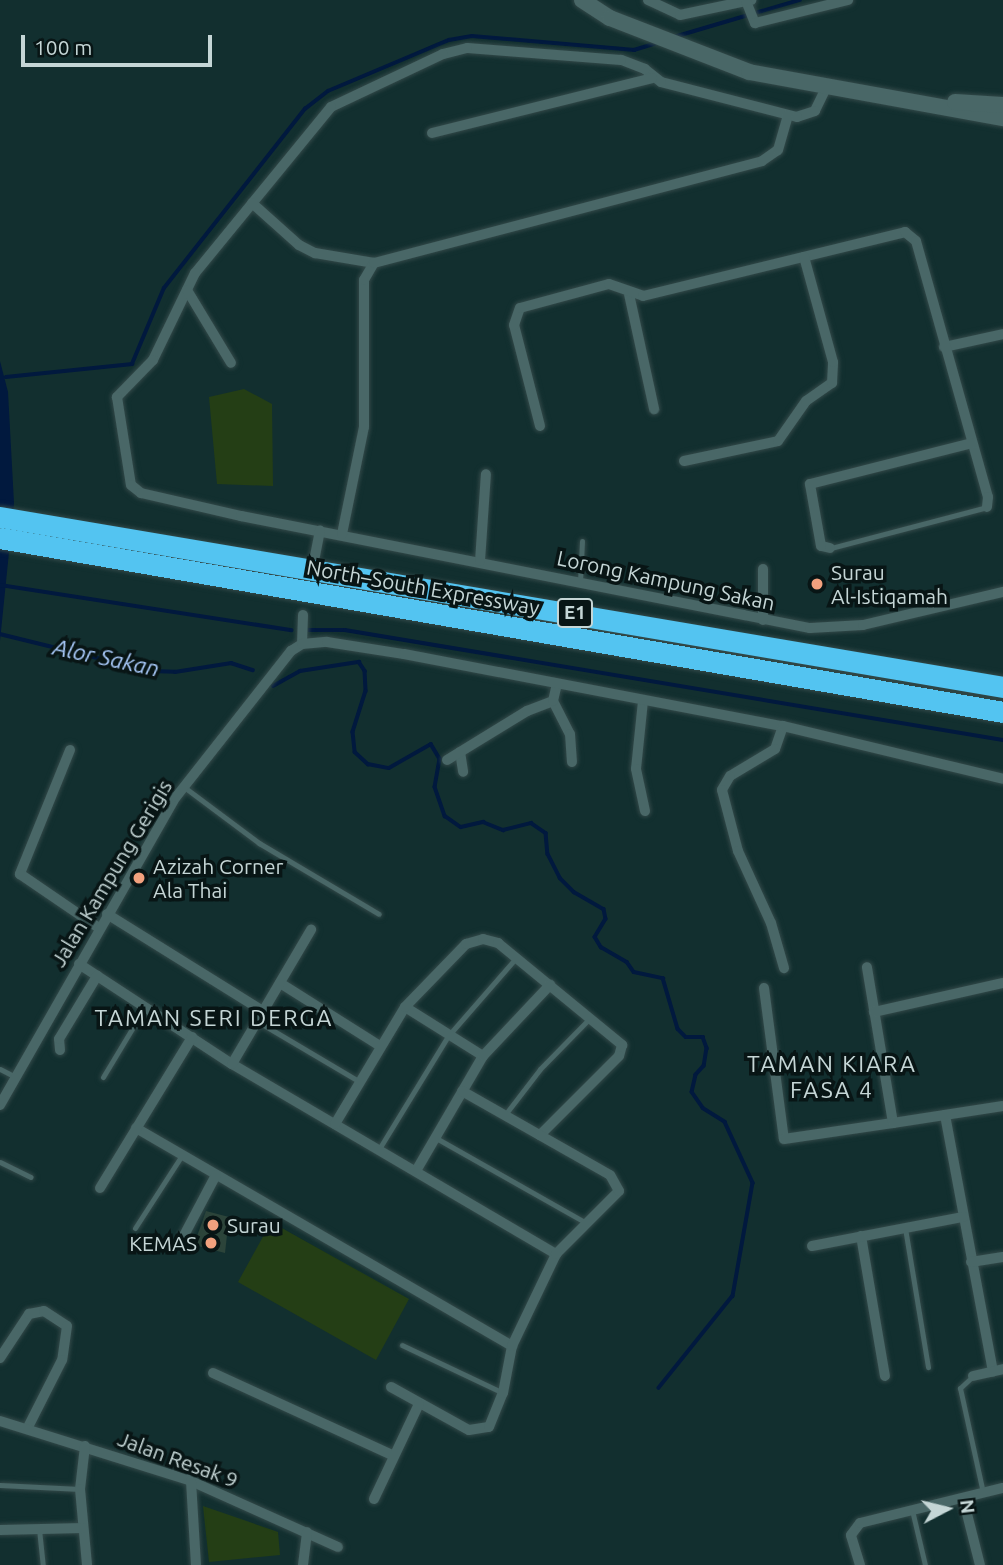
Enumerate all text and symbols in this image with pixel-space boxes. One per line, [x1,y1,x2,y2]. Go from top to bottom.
scale bar [24,21,215,65]
text: 100 m [34,35,92,59]
street label: Lorong Kampung Sakan [555,545,777,615]
street label: North–South Expressway [305,554,541,620]
place label: Surau Al-Istiqamah [831,559,948,609]
marker: Surau Al-Istiqamah [809,576,825,592]
road number: E1 [556,598,594,628]
water label: Alor Sakan [50,633,162,683]
street label: Jalan Kampung Gerigis [45,775,177,971]
place label: Azizah Corner Ala Thai [153,853,284,903]
marker: Azizah Corner Ala Thai [131,870,147,886]
district label: TAMAN SERI DERGA [96,1004,332,1032]
district label: TAMAN KIARA FASA 4 [748,1050,916,1104]
place label: Surau [227,1212,281,1238]
marker: Surau [205,1217,221,1233]
place label: KEMAS [129,1230,197,1256]
marker: KEMAS [203,1235,219,1251]
street label: Jalan Resak 9 [114,1426,242,1492]
north arrow [912,1474,982,1544]
text: N [956,1498,980,1515]

